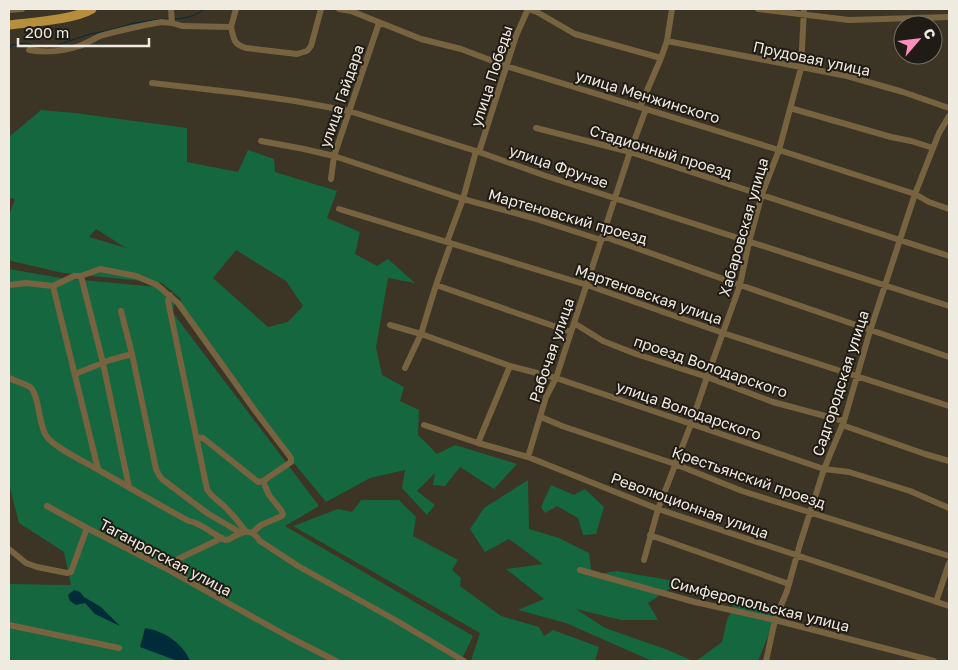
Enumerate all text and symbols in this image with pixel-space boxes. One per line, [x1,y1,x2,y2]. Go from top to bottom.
scale bar [18,15,149,47]
north arrow [893,15,943,65]
text: 200 m [25,23,69,41]
street label: улица Победы [466,23,516,129]
text: С [920,25,940,42]
street label: Прудовая улица [752,37,872,79]
street label: улица Гайдара [315,42,367,150]
street label: улица Менжинского [574,65,722,127]
street label: Стадионный проезд [588,121,734,181]
street label: улица Фрунзе [507,141,611,191]
street label: Хабаровская улица [715,155,771,299]
street label: Мартеновский проезд [486,185,650,247]
street label: Мартеновская улица [573,260,725,328]
street label: Рабочая улица [525,295,577,405]
street label: Садгородская улица [808,308,872,458]
street label: проезд Володарского [632,331,790,401]
street label: улица Володарского [614,377,764,443]
street label: Крестьянский проезд [670,442,828,512]
street label: Революционная улица [609,468,771,542]
street label: Таганрогская улица [97,515,235,599]
street label: Симферопольская улица [668,573,852,635]

